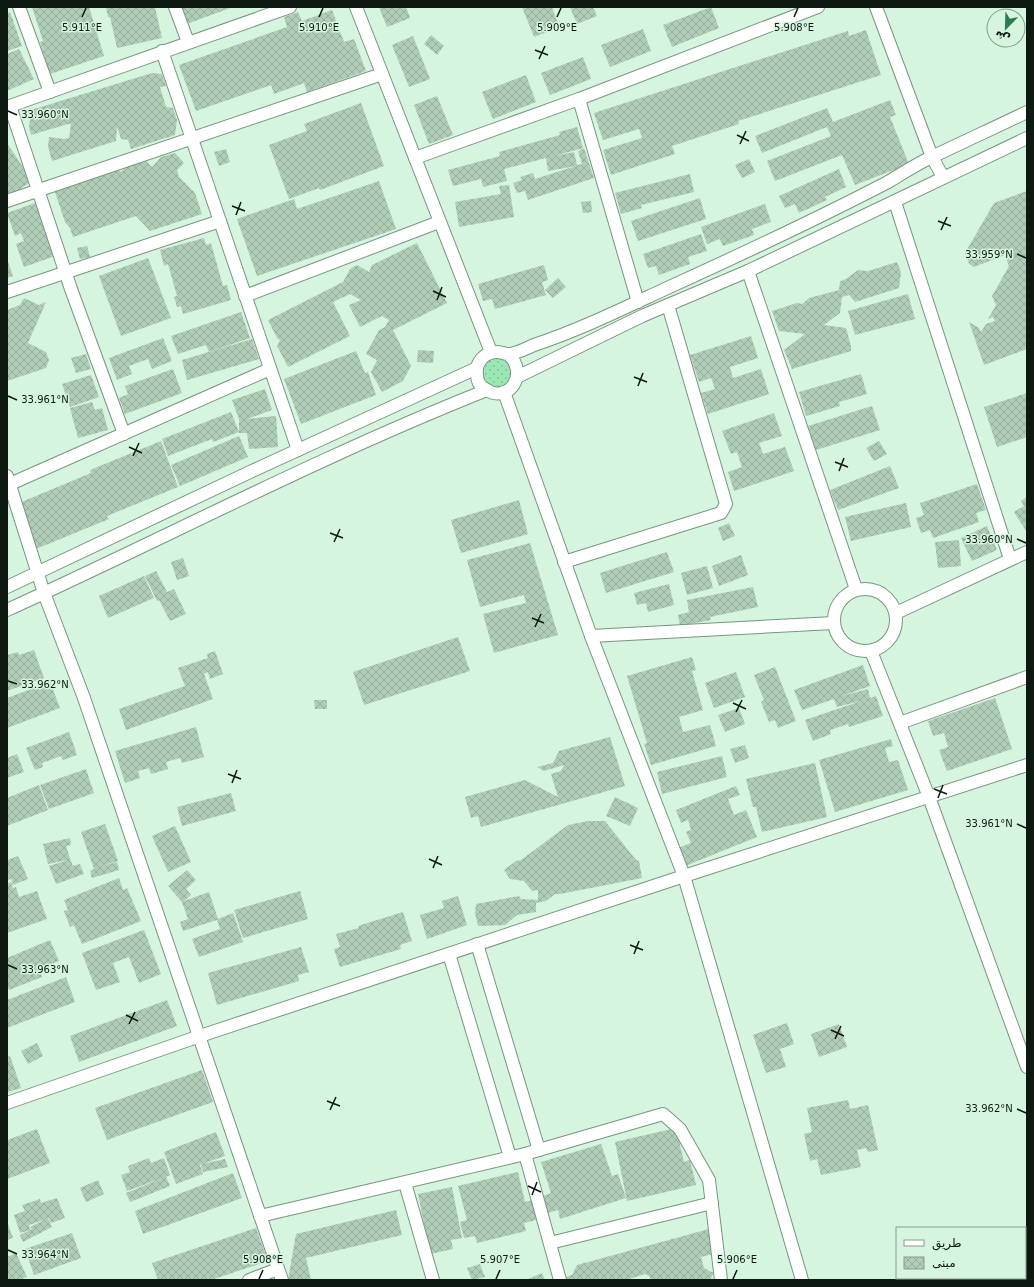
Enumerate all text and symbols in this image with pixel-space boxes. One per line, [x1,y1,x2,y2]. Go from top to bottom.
north arrow [986,8,1026,48]
text: 5.911°E [62,22,102,33]
text: 5.910°E [299,22,339,33]
text: 5.909°E [537,22,577,33]
text: 5.908°E [774,22,814,33]
text: ش [993,28,1012,46]
text: 33.960°N [21,109,69,120]
text: 33.959°N [965,249,1013,260]
text: 33.961°N [21,394,69,405]
text: 33.960°N [965,534,1013,545]
text: 33.962°N [21,679,69,690]
text: 33.961°N [965,818,1013,829]
text: 33.963°N [21,964,69,975]
text: 33.962°N [965,1103,1013,1114]
legend [896,1227,1026,1279]
text: طريق [932,1236,962,1251]
text: 33.964°N [21,1249,69,1260]
text: 5.908°E [243,1254,283,1265]
text: 5.907°E [480,1254,520,1265]
text: 5.906°E [717,1254,757,1265]
text: مبنى [932,1256,956,1270]

